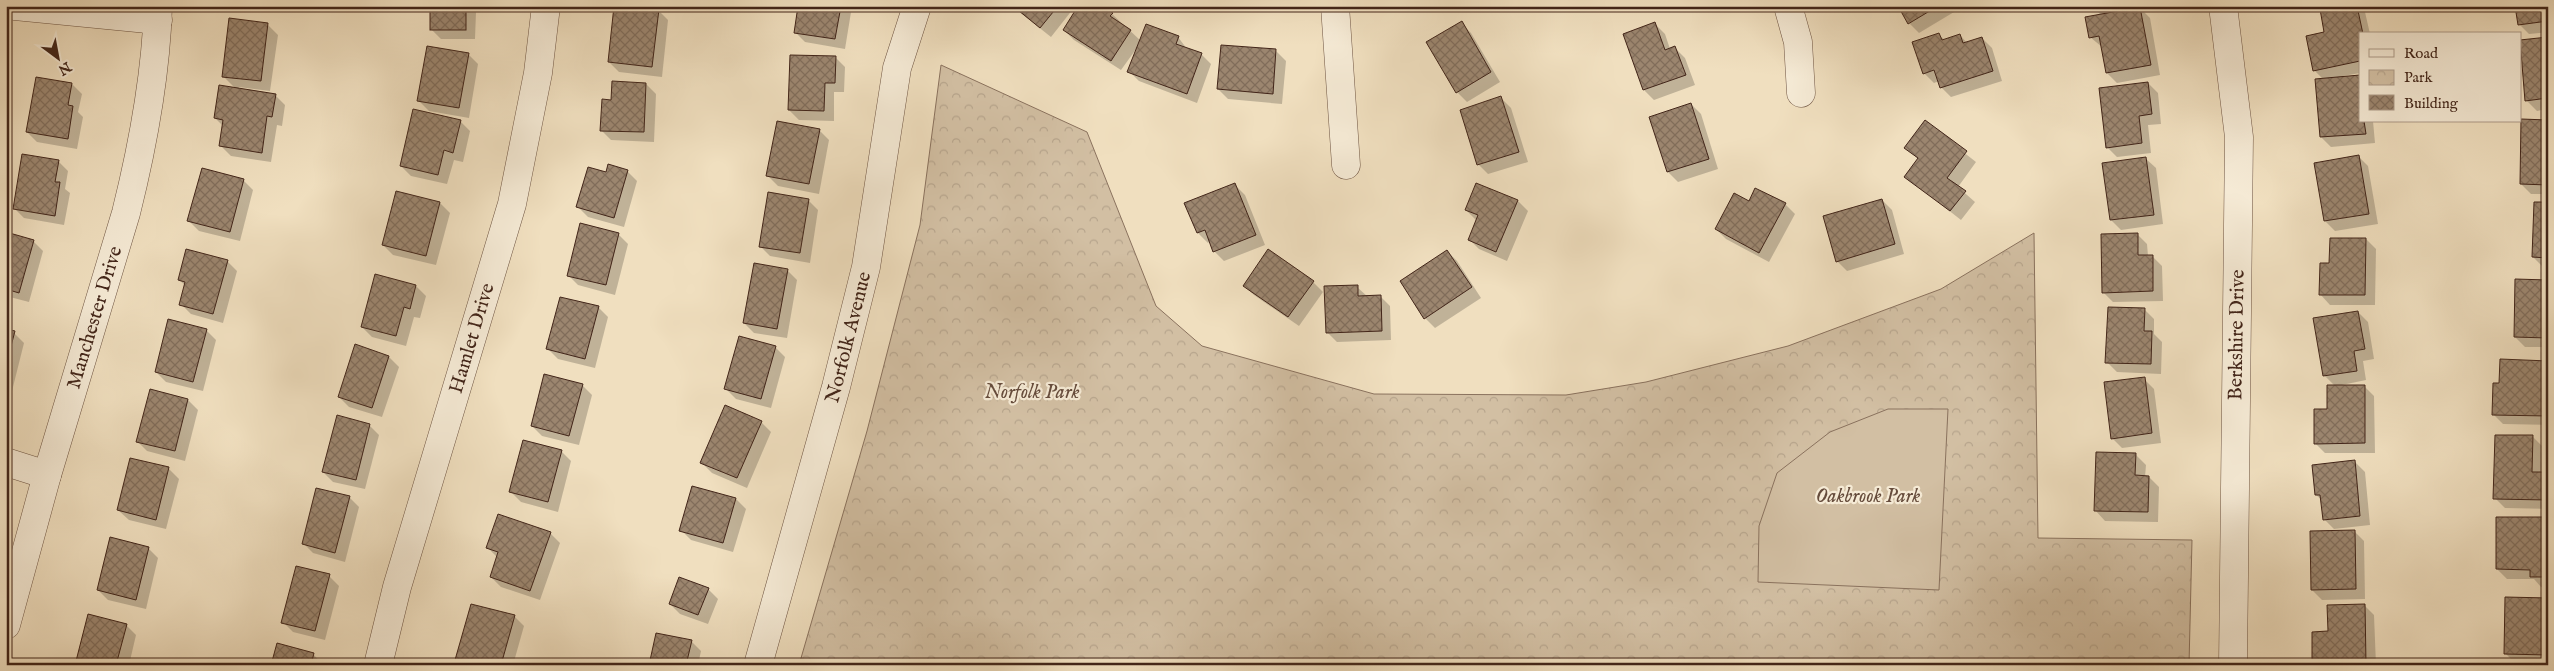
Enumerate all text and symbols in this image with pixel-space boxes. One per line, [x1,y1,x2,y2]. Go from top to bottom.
north arrow [32,32,82,82]
legend [2359,32,2522,122]
text: Road [2404,44,2439,63]
text: N [54,57,75,79]
text: Park [2404,68,2434,87]
text: Building [2404,94,2459,113]
street label: Manchester Drive [61,243,128,392]
street label: Norfolk Avenue [820,269,877,406]
street label: Berkshire Drive [2223,269,2251,401]
street label: Hamlet Drive [443,280,500,396]
park label: Norfolk Park [985,380,1079,405]
park label: Oakbrook Park [1816,484,1920,509]

